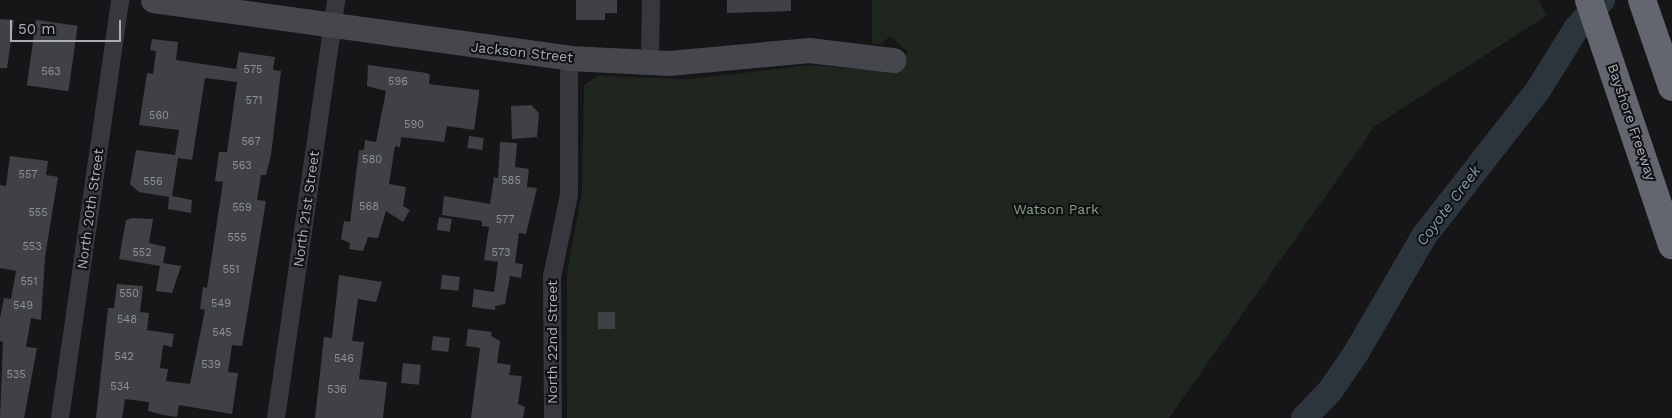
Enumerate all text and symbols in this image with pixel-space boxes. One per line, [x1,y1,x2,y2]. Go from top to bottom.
scale bar [12,10,124,42]
text: 50 m [18,20,55,38]
street label: Jackson Street [470,38,574,66]
street label: Bayshore Freeway [1604,61,1660,183]
house number: 575 [244,63,262,77]
house number: 563 [41,65,61,79]
house number: 596 [388,75,408,89]
house number: 571 [246,94,262,108]
house number: 560 [149,109,169,123]
house number: 590 [404,118,424,132]
house number: 567 [241,135,261,149]
street label: North 20th Street [73,148,107,270]
street label: North 21st Street [290,150,322,268]
house number: 580 [362,153,382,167]
house number: 563 [232,159,252,173]
water label: Coyote Creek [1413,162,1485,250]
house number: 557 [19,168,37,182]
house number: 585 [501,174,521,188]
house number: 556 [143,175,163,189]
house number: 568 [359,200,379,214]
house number: 559 [232,201,252,215]
park label: Watson Park [1013,201,1099,217]
house number: 555 [28,206,48,220]
house number: 577 [496,213,514,227]
house number: 555 [227,231,247,245]
house number: 553 [22,240,42,254]
house number: 552 [132,246,152,260]
house number: 573 [492,246,510,260]
house number: 551 [222,263,240,277]
house number: 551 [20,275,38,289]
street label: North 22nd Street [544,280,560,404]
house number: 550 [119,287,139,301]
house number: 549 [211,297,231,311]
house number: 549 [13,299,33,313]
house number: 548 [117,313,137,327]
house number: 545 [212,326,232,340]
house number: 542 [114,350,134,364]
house number: 546 [334,352,354,366]
house number: 539 [201,358,221,372]
house number: 535 [6,368,26,382]
house number: 534 [110,380,130,394]
house number: 536 [327,383,347,397]

